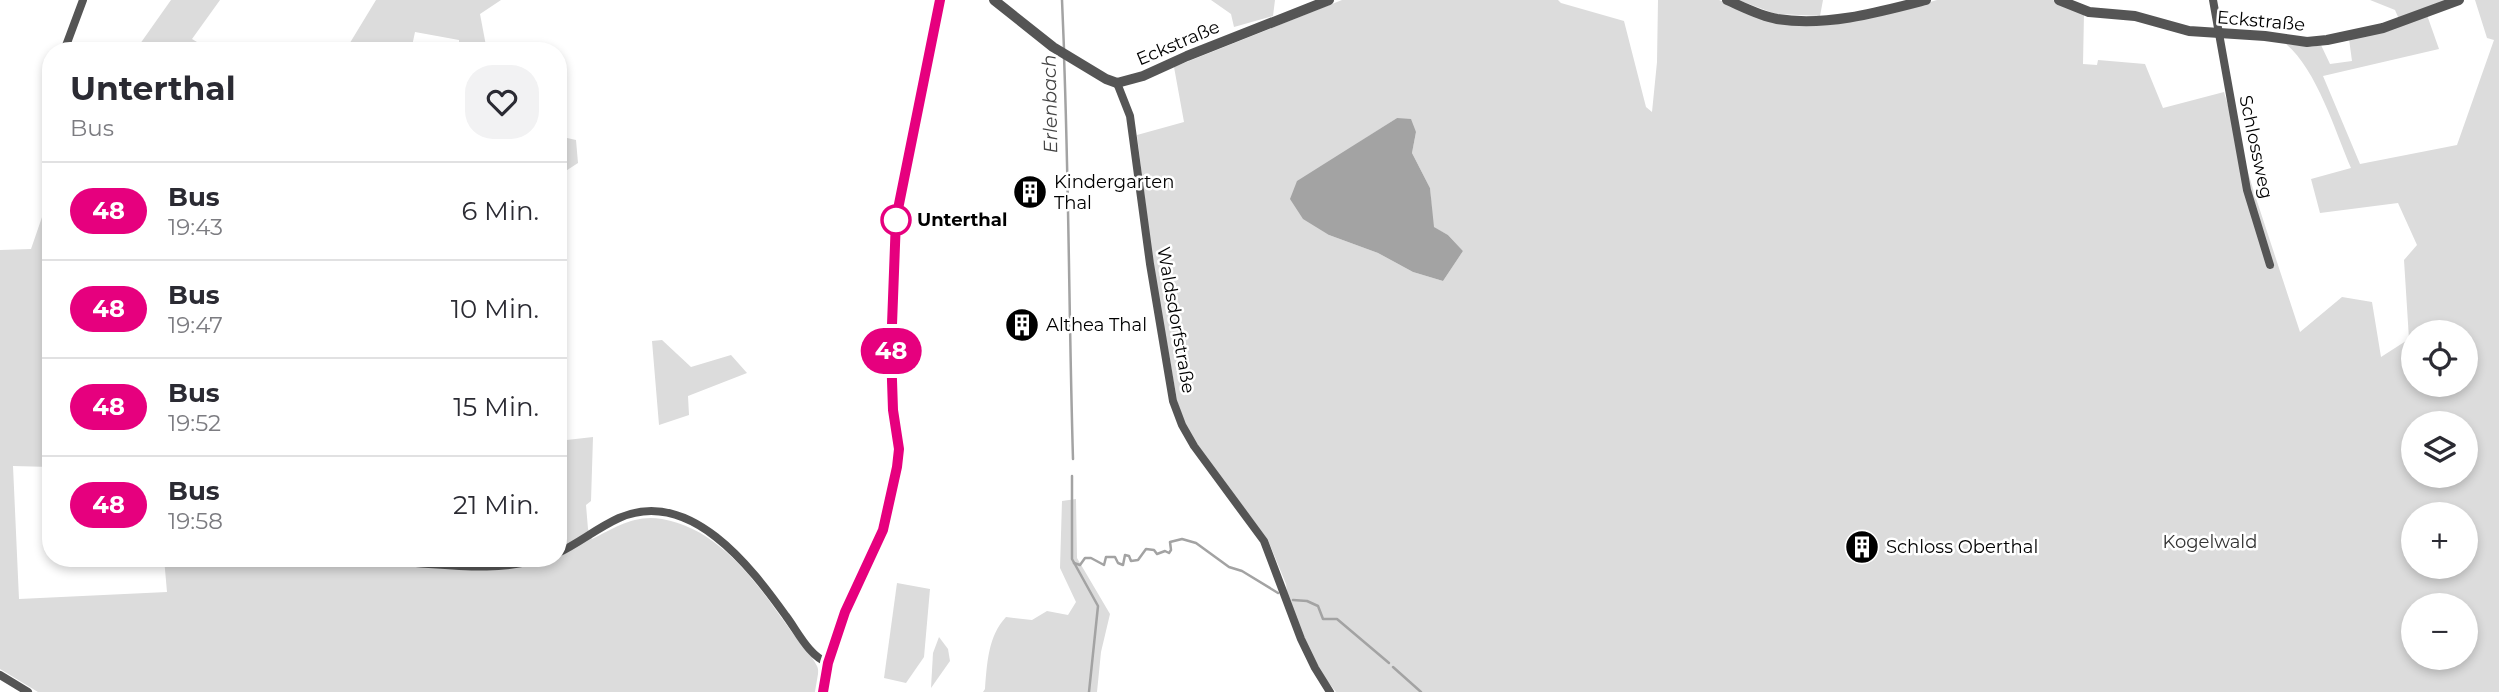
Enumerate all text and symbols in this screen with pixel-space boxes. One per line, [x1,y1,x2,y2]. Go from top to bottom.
street label: Eckstraße [2216,6,2306,36]
street label: Eckstraße [1133,16,1223,70]
water label: Erlenbach [1038,54,1062,154]
button: heart [465,65,539,139]
text: Unterthal [70,68,236,108]
street label: Schlossweg [2234,93,2278,201]
text: Bus [70,114,114,142]
place label: Kindergarten Thal [1054,171,1174,214]
building icon: Kindergarten Thal [1011,173,1049,211]
text: Bus [168,181,220,213]
text: 6 Min. [461,195,539,227]
text: 48 [92,196,125,225]
marker: Unterthal [881,205,911,235]
place label: Unterthal [917,209,1007,231]
text: 19:43 [168,213,223,241]
street label: Waldsdorfstraße [1152,245,1200,395]
text: Bus [168,279,220,311]
text: 10 Min. [451,293,539,325]
text: 48 [92,294,125,323]
building icon: Althea Thal [1003,306,1041,344]
text: 19:47 [168,311,223,339]
place label: Althea Thal [1046,314,1147,336]
map controls [2401,320,2478,670]
button: locate [2401,320,2478,397]
line badge: 48 [860,328,922,374]
text: 48 [875,336,907,365]
text: Bus [168,377,220,409]
text: 15 Min. [453,391,539,423]
text: 48 [92,392,125,421]
text: 19:52 [168,409,221,437]
button: layers [2401,411,2478,488]
text: Bus [168,475,220,507]
text: 21 Min. [453,489,539,521]
text: 48 [92,490,125,519]
button: + [2401,502,2478,579]
text: 19:58 [168,507,223,535]
building icon: Schloss Oberthal [1843,528,1881,566]
park label: Kogelwald [2163,531,2257,553]
place label: Schloss Oberthal [1886,536,2038,558]
button: − [2401,593,2478,670]

